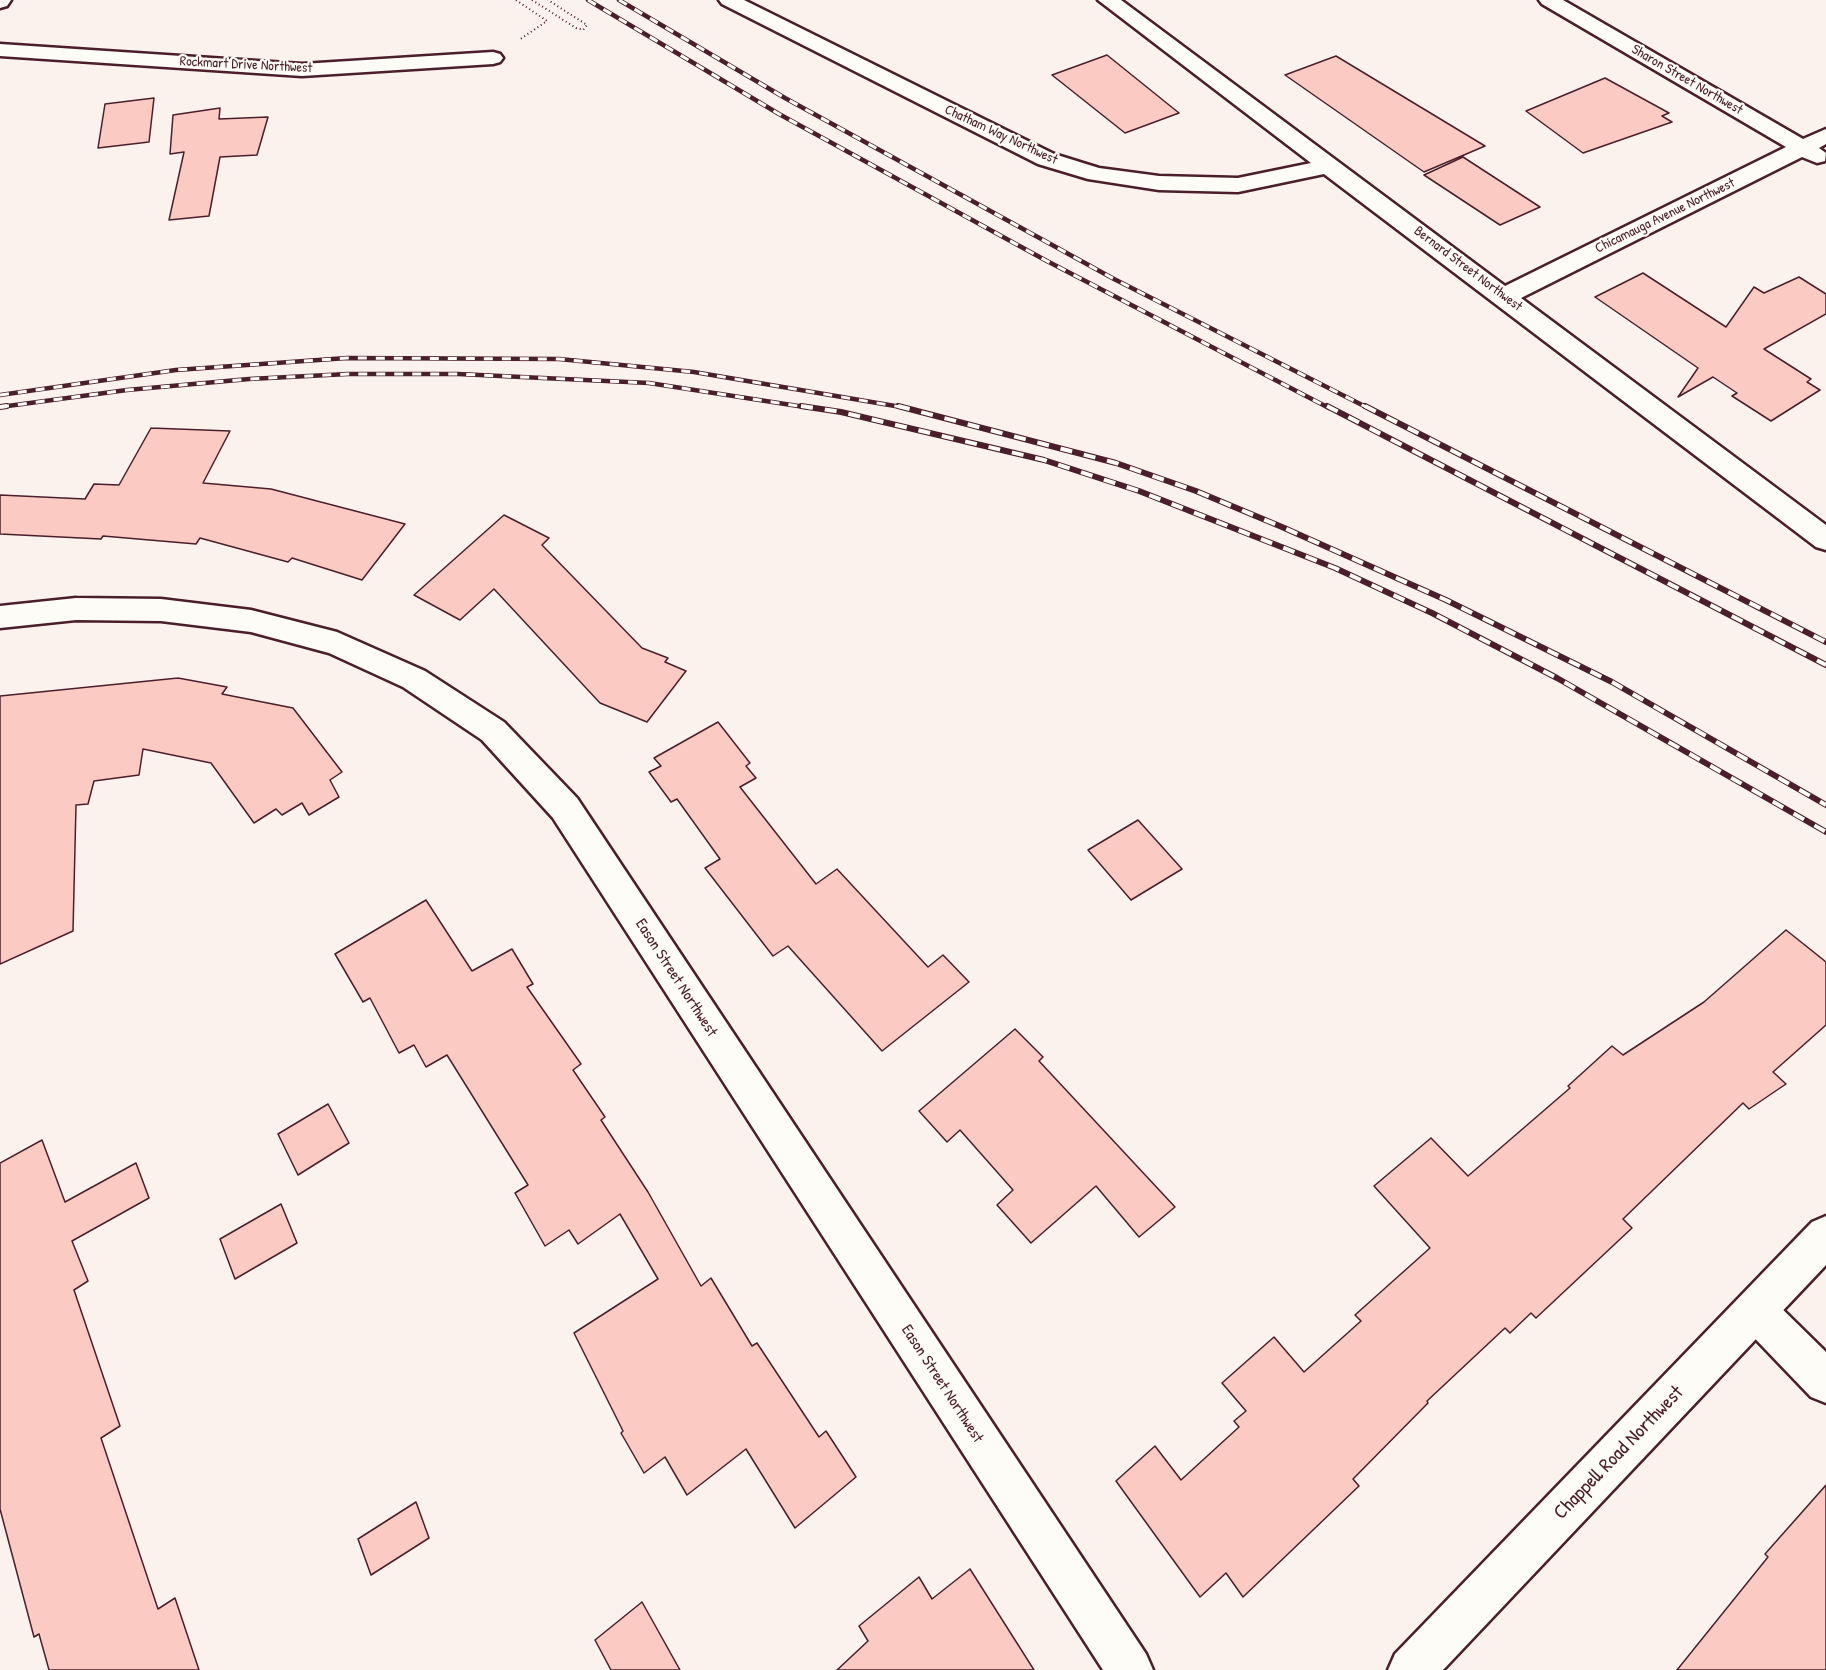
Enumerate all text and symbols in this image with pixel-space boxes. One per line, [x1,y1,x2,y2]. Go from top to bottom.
street label: Sharon Street Northwest [1628,41,1746,119]
street label: Rockmart Drive Northwest [179,53,313,77]
street label: Chatham Way Northwest [942,101,1060,169]
street label: Chicamauga Avenue Northwest [1592,175,1738,257]
street label: Bernard Street Northwest [1411,223,1525,315]
street label: Eason Street Northwest [631,916,721,1040]
street label: Eason Street Northwest [897,1322,987,1446]
street label: Chappell Road Northwest [1549,1381,1689,1525]

